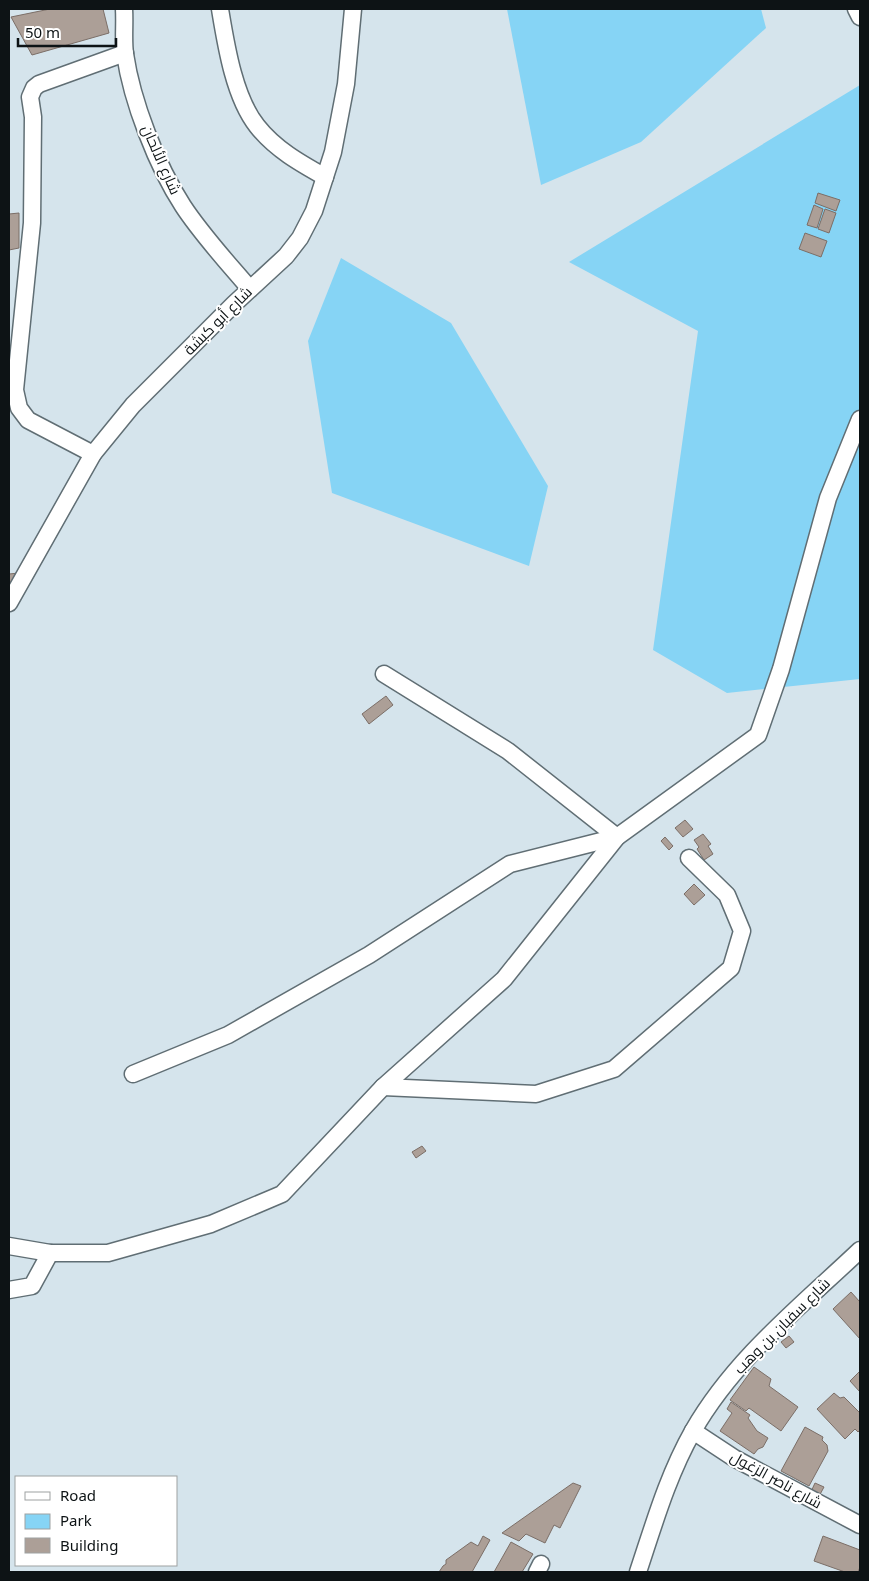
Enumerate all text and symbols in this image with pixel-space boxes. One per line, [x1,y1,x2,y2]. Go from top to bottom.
scale bar [18,15,115,47]
text: 50 m [25,22,60,42]
street label: شارع الألحان [136,122,186,198]
street label: شارع أبو كبشة [179,282,257,360]
street label: شارع سفيان بن وهب [729,1273,835,1379]
street label: شارع ناصر الزغول [726,1446,826,1514]
legend [15,1476,178,1566]
text: Road [60,1485,96,1505]
text: Park [60,1510,92,1530]
text: Building [60,1535,118,1555]

